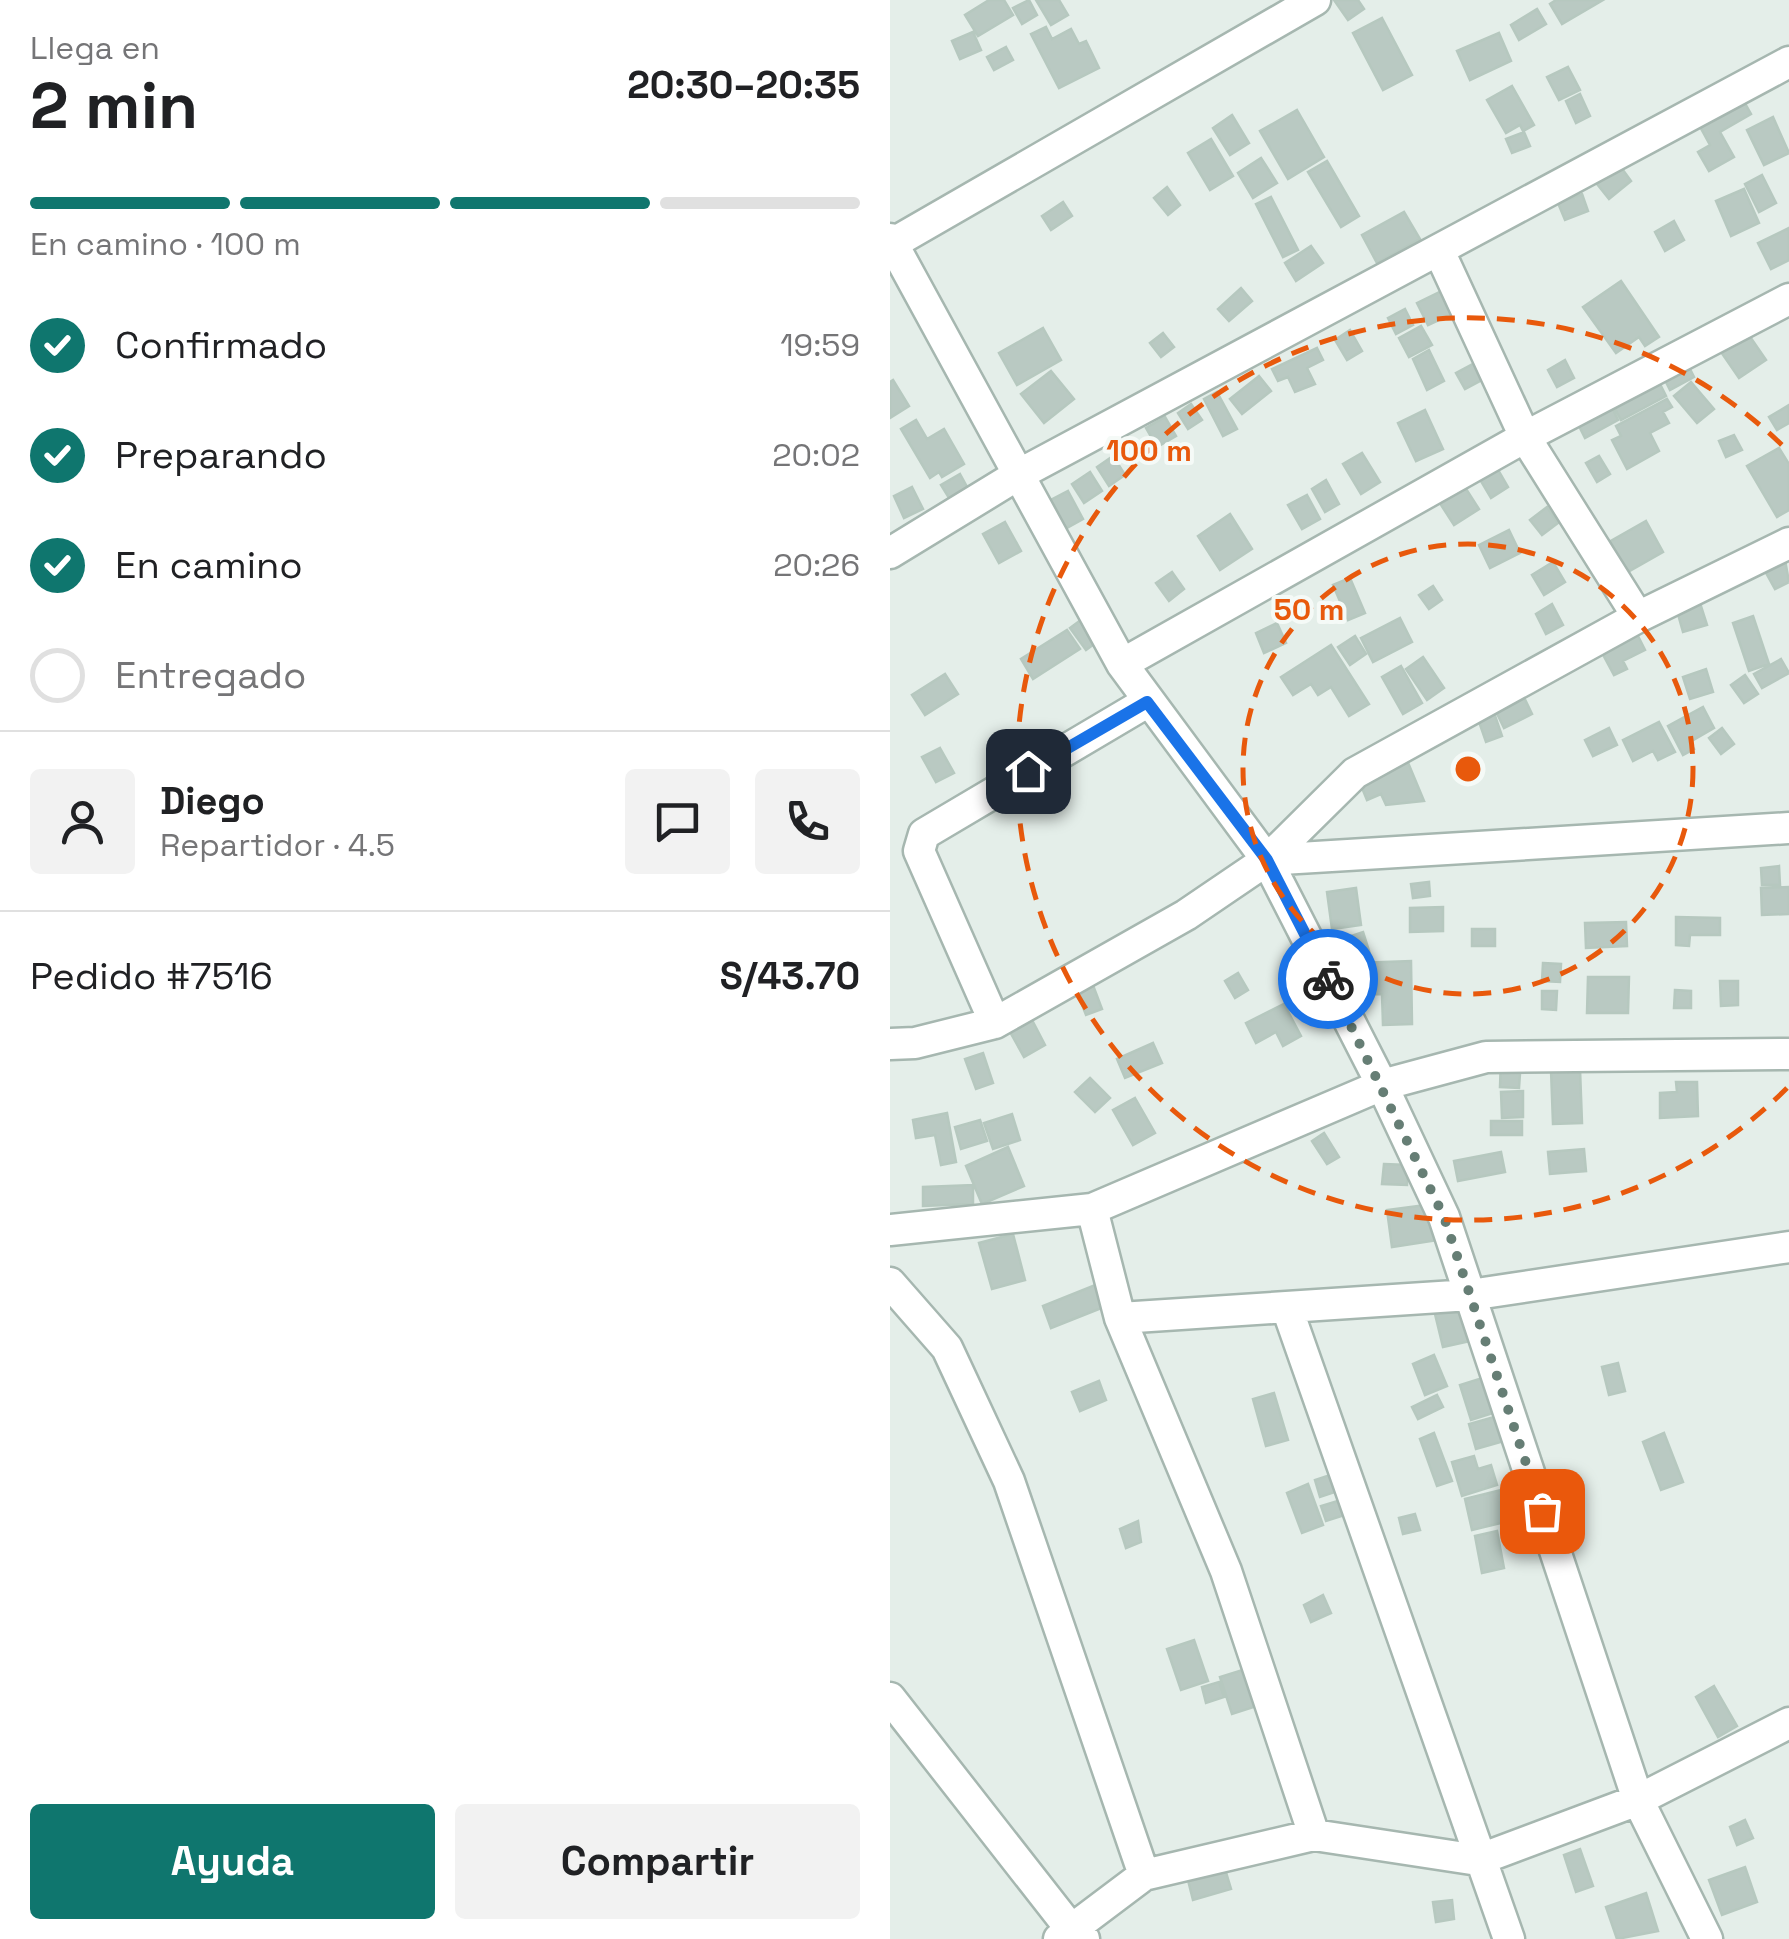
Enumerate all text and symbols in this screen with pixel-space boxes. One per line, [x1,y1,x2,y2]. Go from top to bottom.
text: Llega en [30,28,160,68]
text: 20:30–20:35 [627,61,860,109]
text: 2 min [30,64,198,147]
text: En camino · 100 m [30,224,301,264]
icon: check [30,318,85,373]
text: Confirmado [115,321,327,369]
text: 19:59 [780,325,860,365]
icon: check [30,428,85,483]
text: Preparando [115,431,327,479]
text: 100 m [1106,431,1192,470]
text: 20:02 [772,435,860,475]
icon: check [30,538,85,593]
text: En camino [115,541,303,589]
text: 20:26 [773,545,860,585]
text: 50 m [1274,590,1344,629]
text: Entregado [115,651,306,699]
pin [986,729,1071,814]
icon: home [1001,744,1056,799]
centre of rings [1450,751,1486,787]
button: person [30,769,135,874]
button: chat [625,769,730,874]
button: phone [755,769,860,874]
text: Diego [160,777,265,825]
text: Repartidor · 4.5 [160,825,395,865]
courier [1278,929,1378,1029]
text: Pedido #7516 [30,952,273,1000]
text: S/43.70 [720,952,860,1000]
icon: bike [1301,952,1356,1007]
pin [1500,1469,1585,1554]
icon: bag [1515,1484,1570,1539]
button: Ayuda [30,1804,435,1919]
button: Compartir [455,1804,860,1919]

